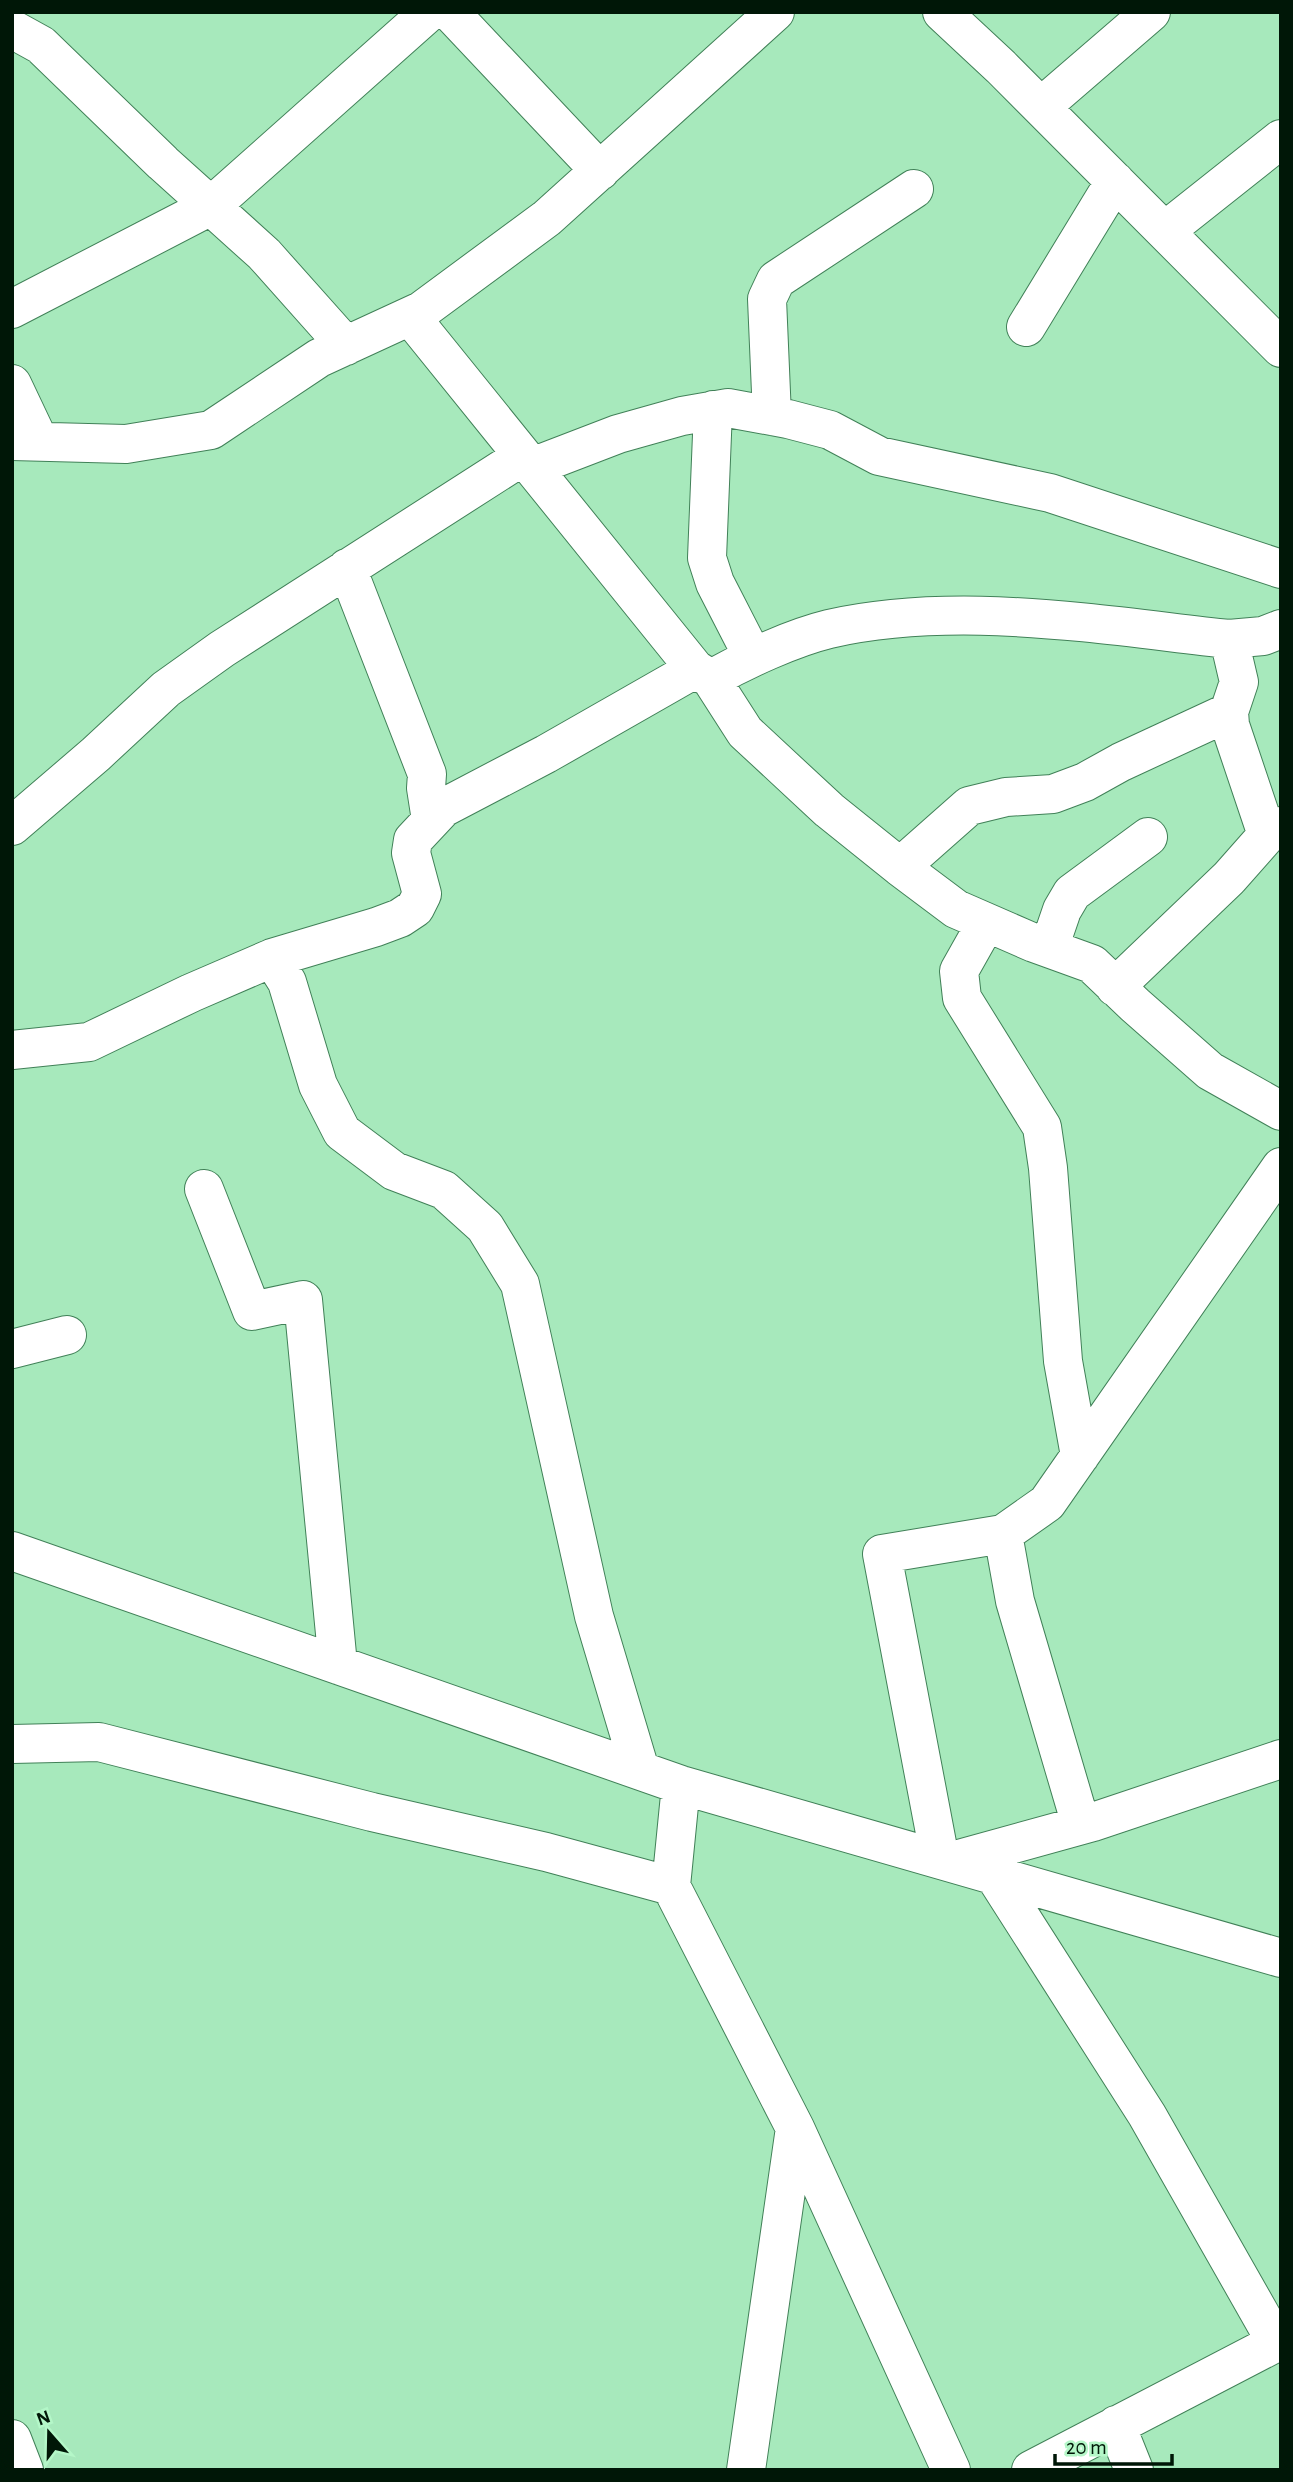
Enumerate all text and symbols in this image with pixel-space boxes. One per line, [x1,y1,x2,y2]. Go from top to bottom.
north arrow [14,2398,84,2468]
text: N [34,2407,53,2430]
scale bar [1055,2422,1172,2466]
text: 20 m [1066,2437,1107,2458]

